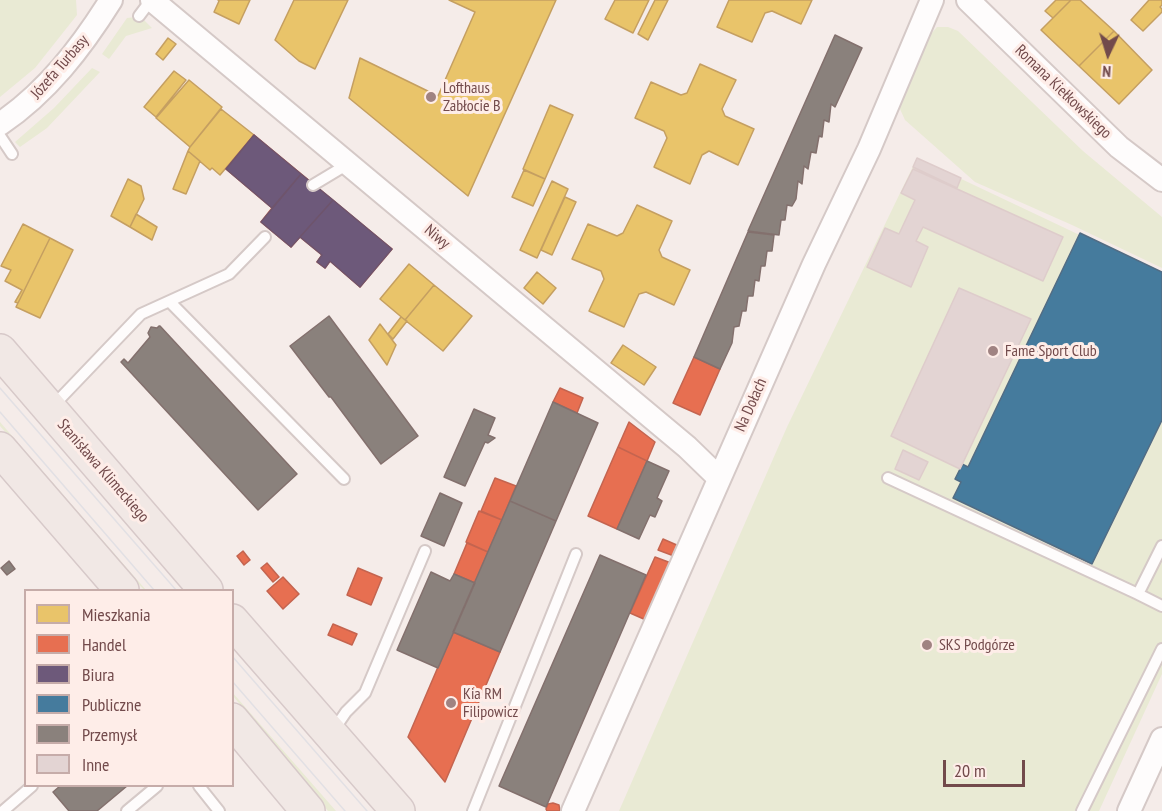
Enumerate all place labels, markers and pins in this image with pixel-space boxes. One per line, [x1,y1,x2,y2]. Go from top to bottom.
place label: Lofthaus Zabłocie B [443,78,500,116]
marker: Lofthaus Zabłocie B [424,90,438,104]
place label: Fame Sport Club [1005,341,1097,361]
marker: Fame Sport Club [986,344,1000,358]
place label: SKS Podgórze [939,635,1015,655]
marker: SKS Podgórze [920,638,934,652]
place label: Kia RM Filipowicz [463,684,518,722]
marker: Kia RM Filipowicz [444,696,458,710]

